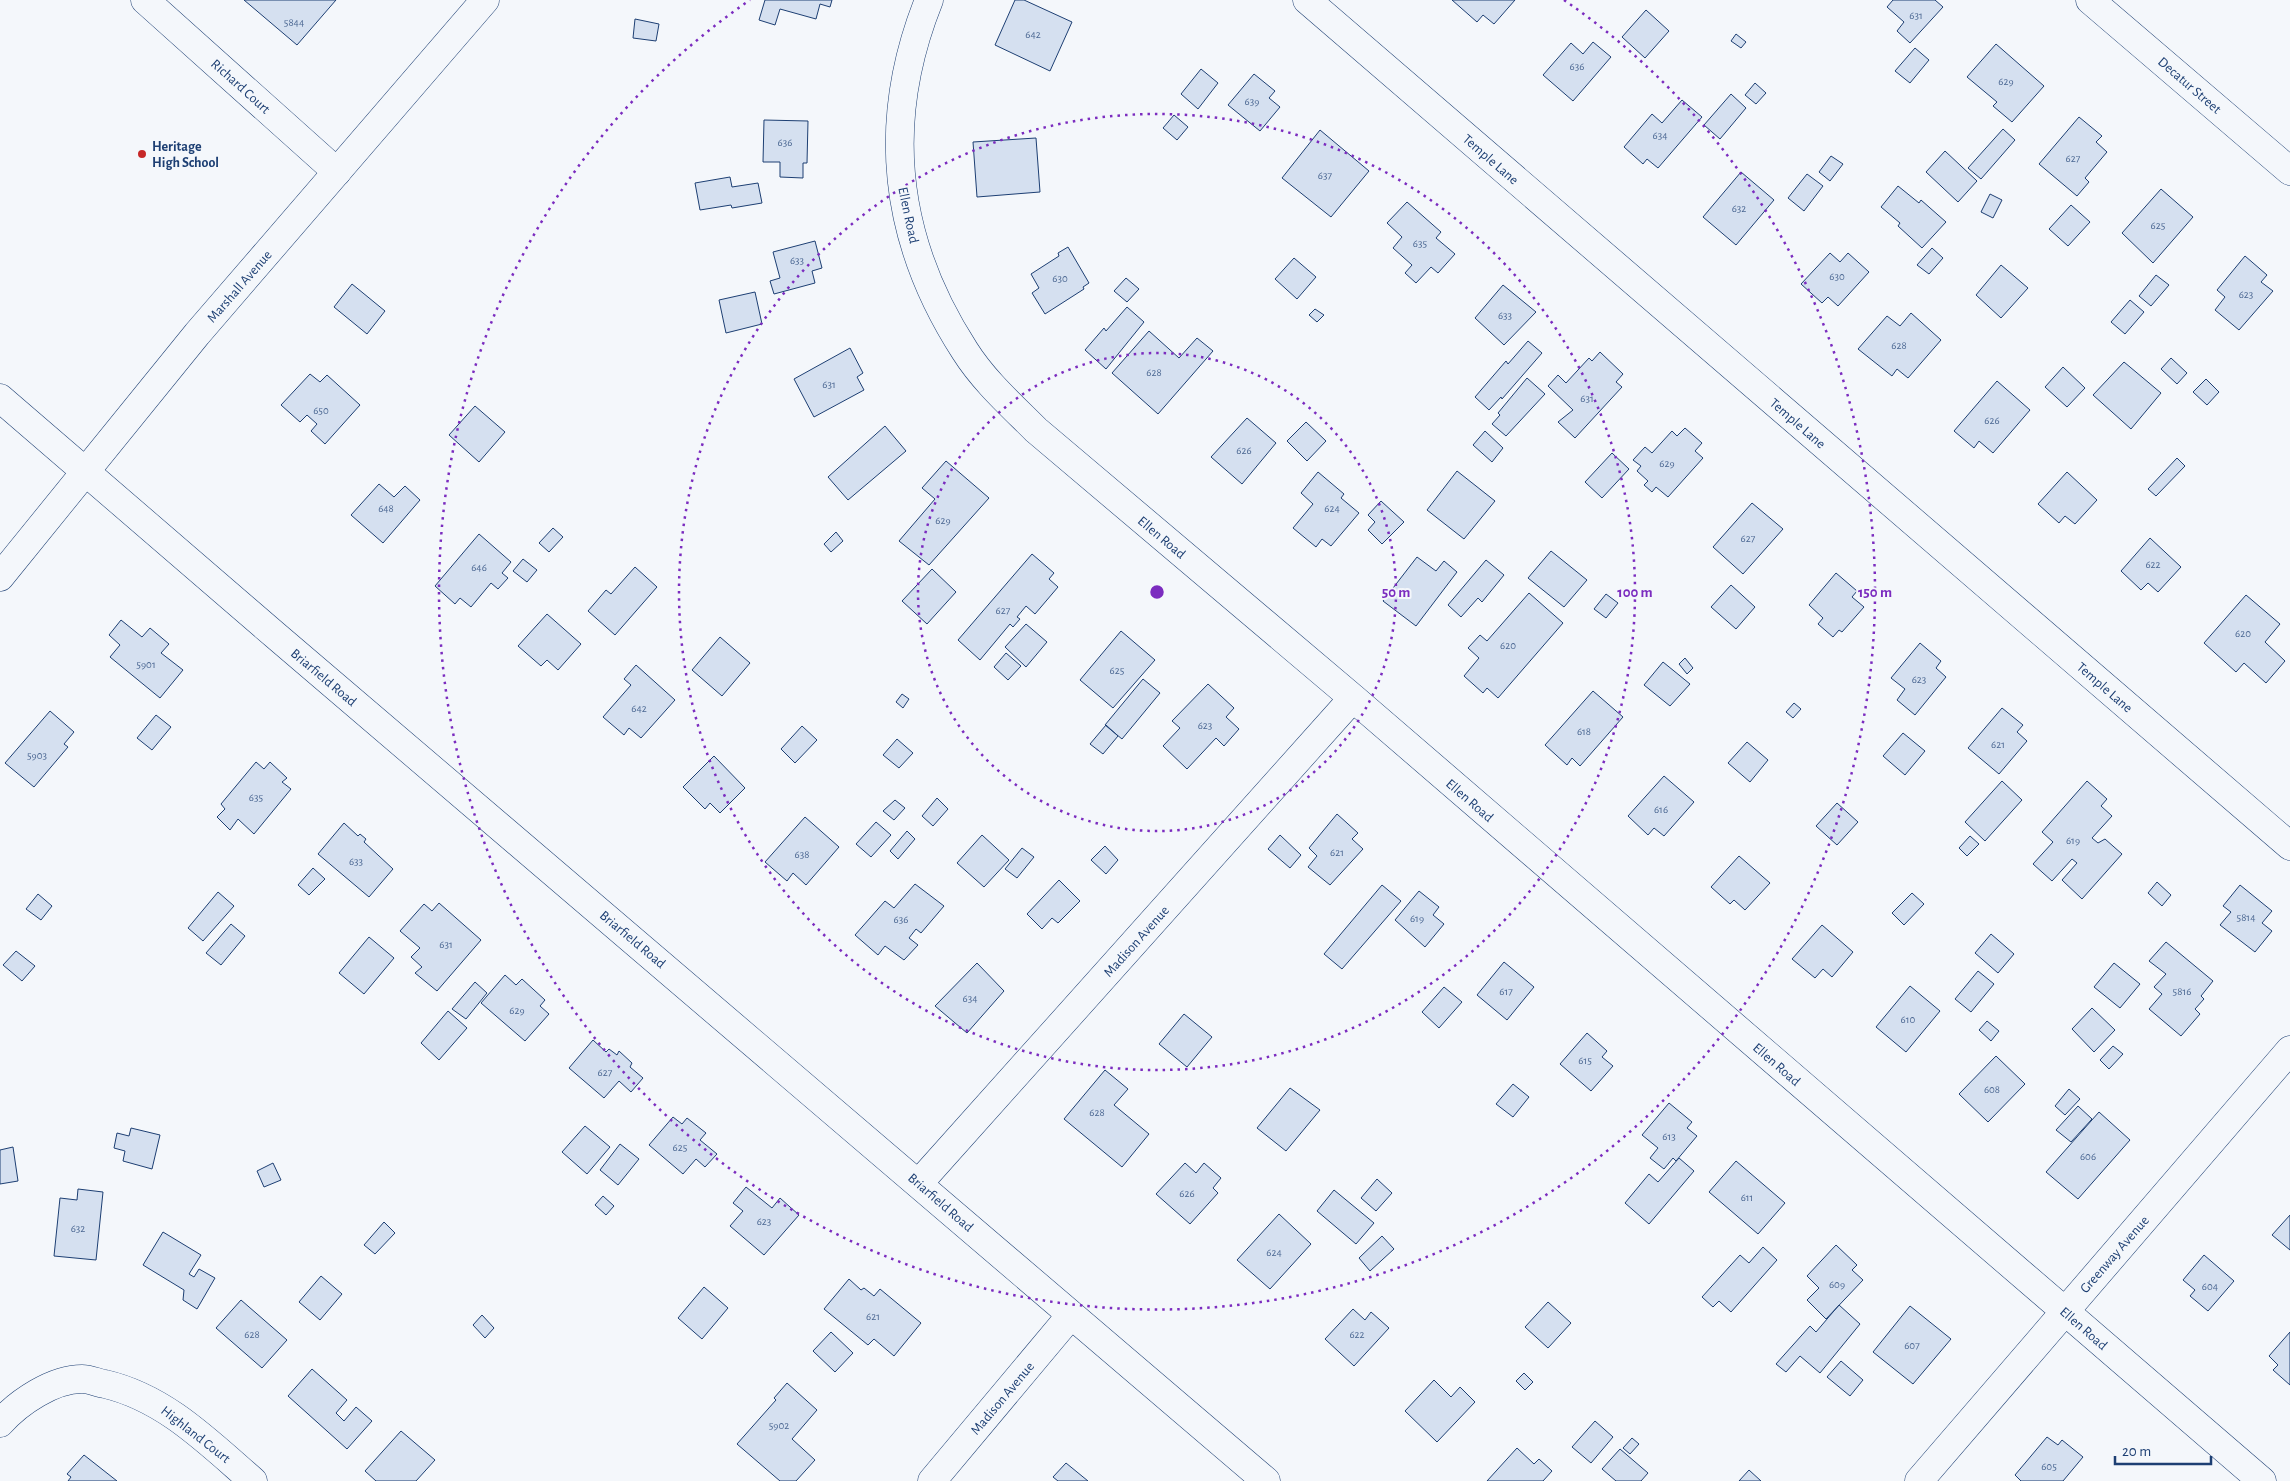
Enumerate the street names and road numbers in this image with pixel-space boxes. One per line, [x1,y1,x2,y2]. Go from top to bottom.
street label: Decatur Street [2155,55,2224,117]
street label: Richard Court [208,57,273,117]
street label: Temple Lane [1460,132,1521,188]
street label: Ellen Road [895,186,921,245]
street label: Marshall Avenue [205,248,275,325]
street label: Temple Lane [1767,396,1828,452]
street label: Ellen Road [1135,514,1188,562]
street label: Briarfield Road [288,646,359,709]
street label: Temple Lane [2074,660,2135,716]
street label: Ellen Road [1443,777,1496,825]
street label: Madison Avenue [1101,903,1172,980]
street label: Briarfield Road [597,908,668,971]
street label: Ellen Road [1750,1041,1803,1089]
street label: Briarfield Road [905,1171,976,1235]
street label: Greenway Avenue [2078,1213,2152,1296]
street label: Ellen Road [2057,1305,2110,1353]
street label: Madison Avenue [968,1360,1037,1438]
street label: Highland Court [158,1404,233,1466]

